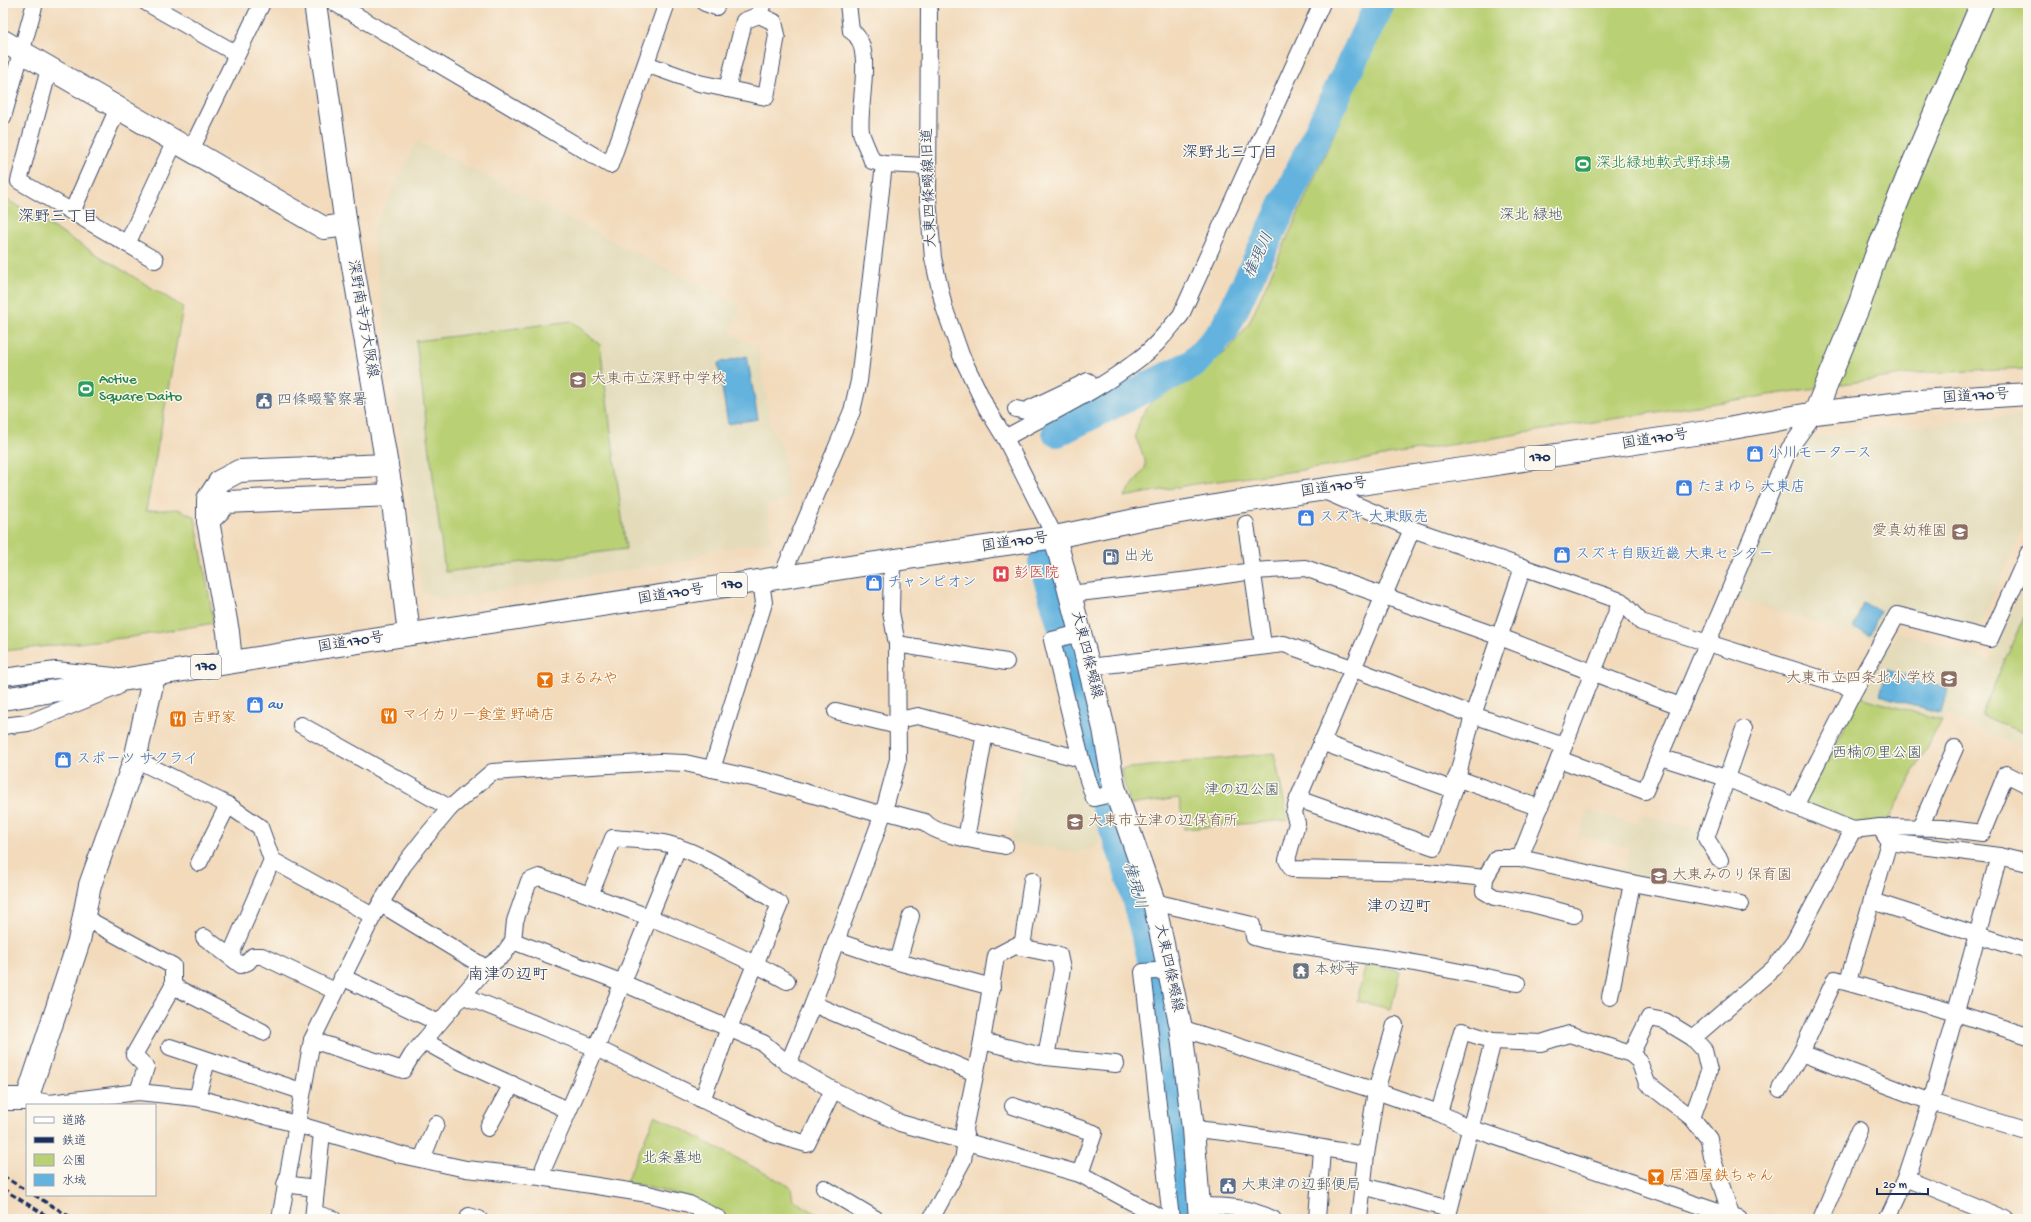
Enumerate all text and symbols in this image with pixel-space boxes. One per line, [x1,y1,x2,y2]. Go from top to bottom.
street label: 大東四條畷線旧道 [918,128,941,248]
district label: 深野北三丁目 [1182,144,1278,164]
sports icon: 深北緑地軟式野球場 [1573,154,1593,174]
place label: 深北緑地軟式野球場 [1596,154,1731,173]
park label: 深北 緑地 [1499,206,1563,225]
district label: 深野三丁目 [18,208,98,228]
water label: 権現川 [1240,230,1279,282]
street label: 深野南寺方大阪線 [343,258,382,380]
school or university icon: 大東市立深野中学校 [568,370,588,390]
place label: 大東市立深野中学校 [591,370,726,389]
place label: Active Square Daito [99,371,182,406]
sports icon: Active Square Daito [76,379,96,399]
street label: 国道170号 [1942,386,2010,408]
public building icon: 四條畷警察署 [254,391,274,411]
place label: 四條畷警察署 [277,391,367,410]
street label: 国道170号 [1620,426,1690,454]
shop icon: 小川モータース [1745,444,1765,464]
place label: 小川モータース [1768,445,1872,463]
road number: 170 [1525,446,1555,470]
street label: 国道170号 [1299,474,1369,502]
shop icon: たまゆら 大東店 [1674,478,1694,498]
place label: たまゆら 大東店 [1697,478,1806,497]
shop icon: スズキ 大東販売 [1296,508,1316,528]
place label: スズキ 大東販売 [1319,508,1428,527]
place label: 愛真幼稚園 [1872,522,1947,541]
school or university icon: 愛真幼稚園 [1950,522,1970,542]
street label: 国道170号 [980,529,1050,557]
shop icon: スズキ自販近畿 大東センター [1552,545,1572,565]
place label: スズキ自販近畿 大東センター [1575,545,1774,564]
fuel station icon: 出光 [1101,547,1121,567]
place label: 出光 [1124,547,1154,566]
hospital icon: 彭医院 [991,564,1011,584]
place label: 彭医院 [1014,565,1059,583]
road number: 170 [717,573,747,597]
shop icon: チャンピオン [864,573,884,593]
place label: チャンピオン [887,574,977,592]
street label: 国道170号 [636,581,706,609]
street label: 大東四條畷線 [1066,609,1107,701]
street label: 国道170号 [316,629,386,657]
road number: 170 [191,655,221,679]
place label: 大東市立四条北小学校 [1786,669,1936,688]
school or university icon: 大東市立四条北小学校 [1939,669,1959,689]
bar icon: まるみや [535,670,555,690]
place label: まるみや [558,671,618,689]
shop icon: au [245,695,265,715]
place label: au [268,696,283,714]
restaurant icon: マイカリー食堂 野崎店 [379,706,399,726]
place label: マイカリー食堂 野崎店 [402,706,555,725]
restaurant icon: 吉野家 [168,709,188,729]
place label: 吉野家 [191,709,236,728]
park label: 西楠の里公園 [1832,744,1922,763]
shop icon: スポーツ サクライ [53,750,73,770]
place label: スポーツ サクライ [76,751,198,769]
park label: 津の辺公園 [1204,781,1280,800]
school or university icon: 大東市立津の辺保育所 [1065,812,1085,832]
place label: 大東市立津の辺保育所 [1088,812,1238,831]
water label: 権現川 [1117,860,1150,912]
school or university icon: 大東みのり保育園 [1649,866,1669,886]
place label: 大東みのり保育園 [1672,866,1792,885]
district label: 津の辺町 [1367,897,1431,918]
street label: 大東四條畷線 [1150,922,1187,1014]
temple icon: 本妙寺 [1291,961,1311,981]
place label: 本妙寺 [1314,961,1359,980]
district label: 南津の辺町 [468,965,548,986]
legend [26,1104,156,1196]
text: 道路 [62,1114,86,1129]
text: 鉄道 [62,1134,86,1149]
park label: 北条墓地 [642,1149,702,1168]
text: 公園 [62,1154,86,1169]
bar icon: 居酒屋鉄ちゃん [1646,1167,1666,1187]
place label: 居酒屋鉄ちゃん [1669,1168,1774,1186]
scale bar [1877,1170,1928,1196]
text: 水域 [62,1174,86,1189]
public building icon: 大東津の辺郵便局 [1218,1176,1238,1196]
place label: 大東津の辺郵便局 [1241,1176,1361,1195]
text: 20 m [1883,1179,1908,1193]

